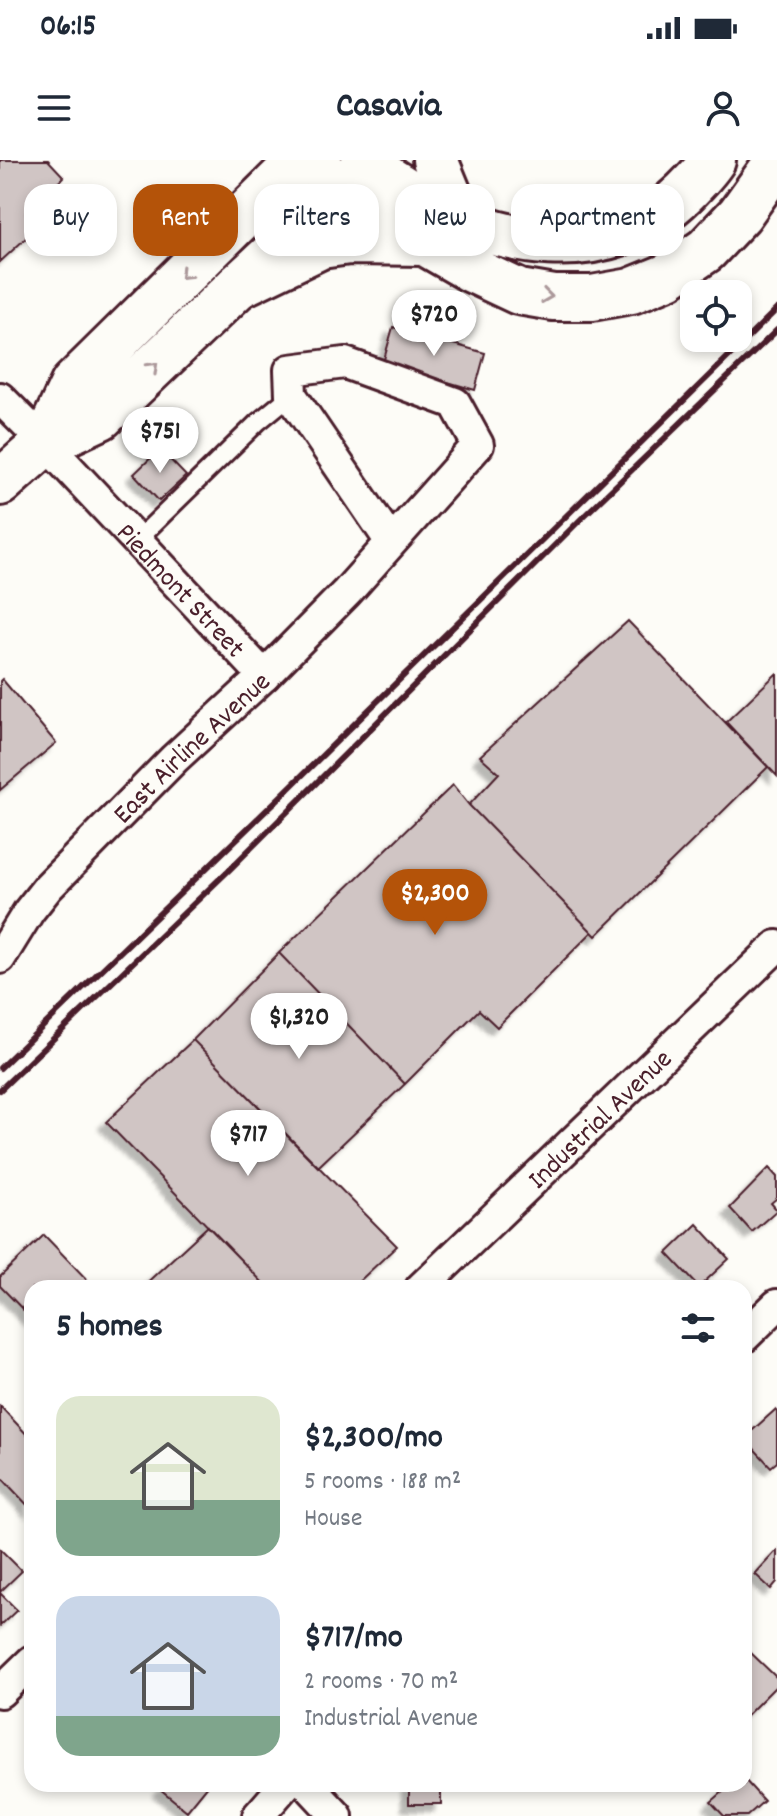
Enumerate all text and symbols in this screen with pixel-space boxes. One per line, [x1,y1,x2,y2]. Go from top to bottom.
text: 06:15 [40,7,97,50]
text: Casavia [336,82,441,134]
icon: menu [32,86,76,130]
icon: person [701,86,745,130]
chip: Buy [24,184,117,256]
chip: Rent [133,184,238,256]
chip: Filters [254,184,379,256]
chip: New [395,184,495,256]
chip: Apartment [511,184,684,256]
one-way arrow [180,265,194,279]
map controls [680,280,752,352]
button: locate [680,280,752,352]
one-way arrow [540,287,554,304]
pin: $720 [387,290,481,358]
text: $720 [410,297,458,334]
one-way arrow [144,362,158,376]
pin: $751 [113,407,207,475]
text: $751 [140,414,180,451]
street label: Piedmont Street [105,516,252,669]
street label: East Airline Avenue [106,664,282,835]
pin: $2,300 [370,869,500,937]
text: $2,300 [400,876,470,913]
pin: $1,320 [234,993,364,1061]
text: $1,320 [269,1000,329,1037]
street label: Industrial Avenue [520,1042,683,1201]
pin: $717 [201,1110,295,1178]
text: $717 [229,1117,267,1154]
text: 5 homes [56,1304,163,1353]
icon: filters [676,1306,720,1350]
text: $2,300/mo [304,1415,443,1464]
icon: home [120,1428,216,1524]
text: 5 rooms · 188 m² [304,1464,461,1501]
text: House [304,1501,362,1538]
text: $717/mo [304,1615,403,1664]
icon: home [120,1628,216,1724]
text: 2 rooms · 70 m² [304,1664,458,1701]
text: Industrial Avenue [304,1701,478,1738]

